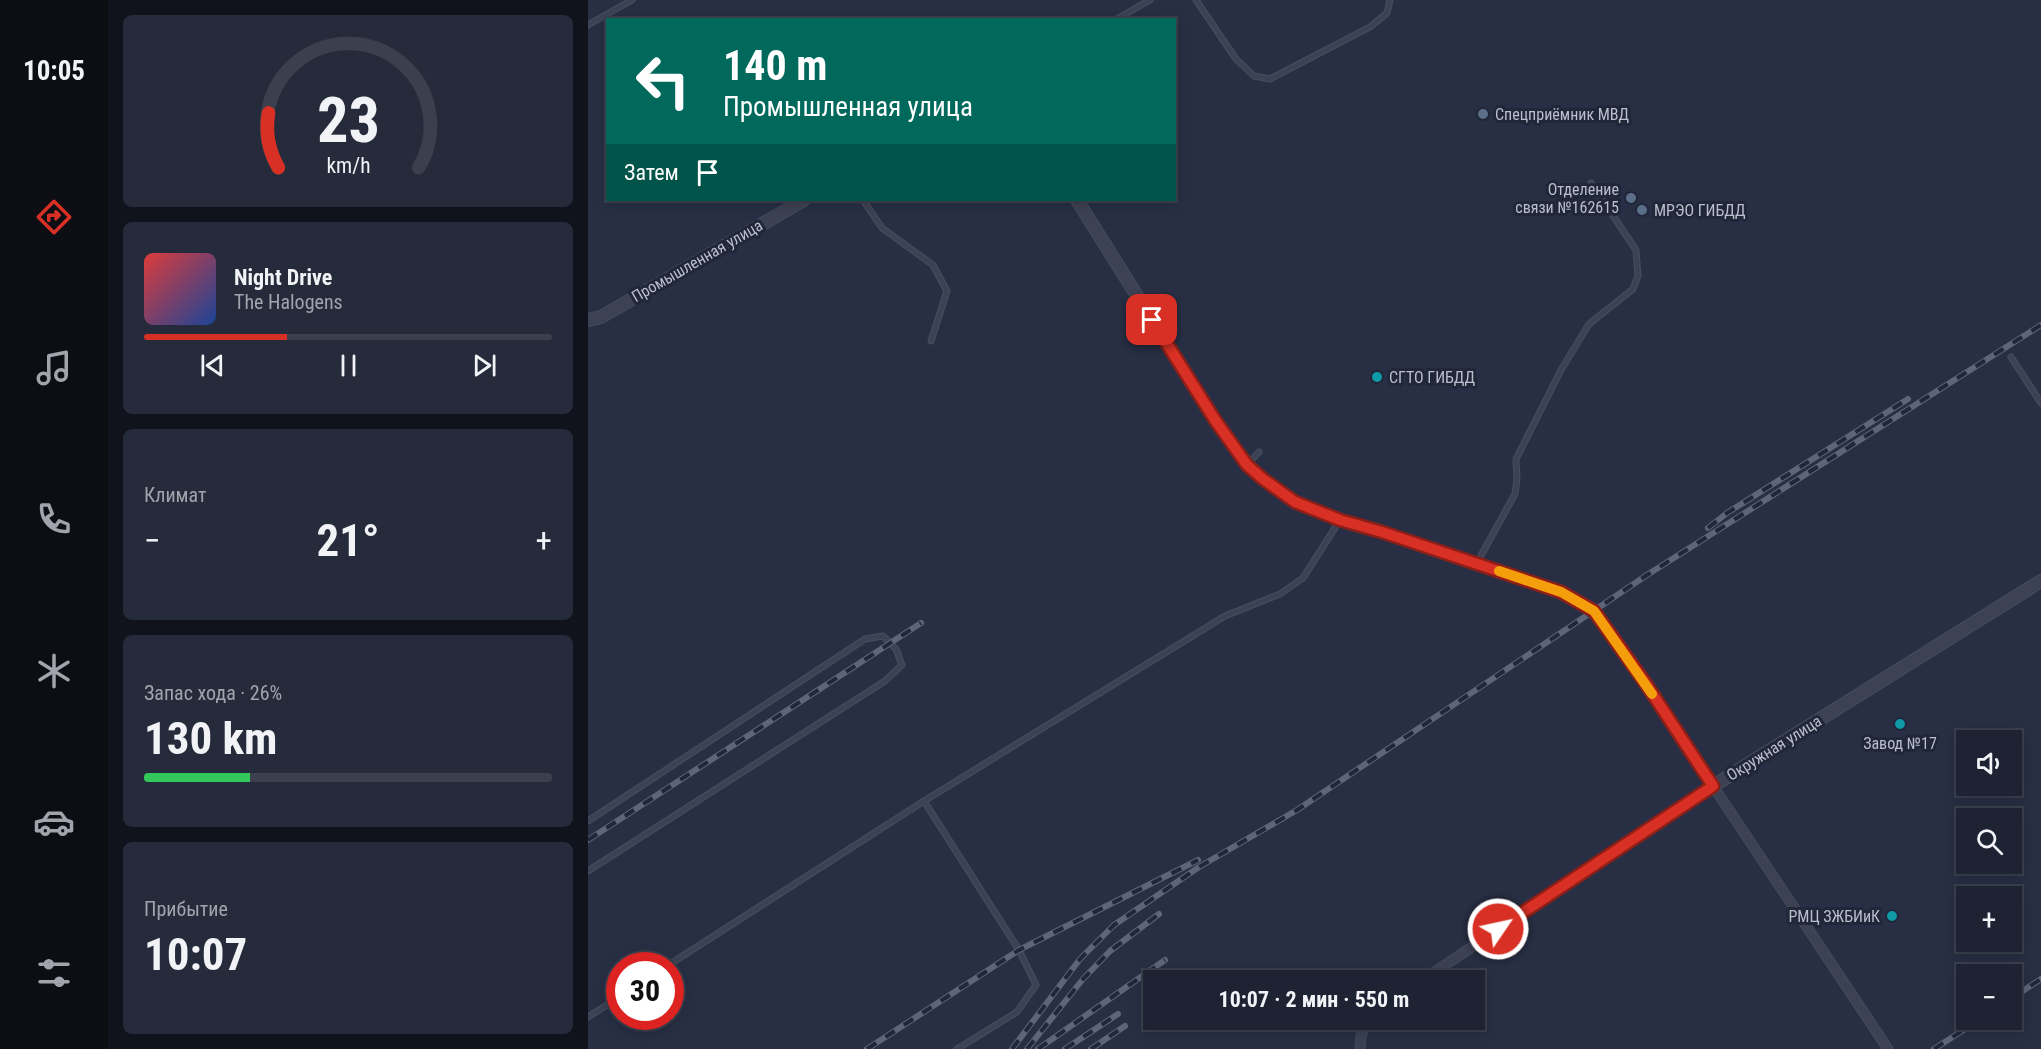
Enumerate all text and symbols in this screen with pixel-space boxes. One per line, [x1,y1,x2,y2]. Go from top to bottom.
text: 140 m [723,41,828,90]
icon: left [624,42,702,120]
text: 10:05 [23,55,85,87]
text: 23 [316,84,380,157]
text: Промышленная улица [723,91,973,123]
place label: Спецприёмник МВД [1495,105,1630,124]
marker: Спецприёмник МВД [1476,107,1490,121]
text: km/h [326,153,370,178]
icon: arrive [691,156,724,189]
text: Затем [624,160,679,185]
place label: Отделение связи №162615 [1515,180,1619,217]
marker: Отделение связи №162615 [1624,191,1638,205]
icon: directions [33,196,75,238]
place label: МРЭО ГИБДД [1654,201,1746,220]
marker: МРЭО ГИБДД [1635,203,1649,217]
street label: Промышленная улица [628,216,766,306]
text: Night Drive [234,265,332,290]
text: The Halogens [234,290,343,314]
pin [1126,294,1177,345]
icon: arrive [1135,303,1168,336]
icon: music [33,347,75,389]
icon: previous [196,349,229,382]
icon: pause [332,349,365,382]
icon: next [468,349,501,382]
place label: СГТО ГИБДД [1389,368,1476,387]
marker: СГТО ГИБДД [1370,370,1384,384]
text: Климат [144,483,206,507]
icon: phone [33,498,75,540]
text: 21° [317,514,380,567]
text: − [144,521,161,560]
text: + [536,521,552,560]
icon: climate [33,650,75,692]
text: Запас хода · 26% [144,681,282,705]
street label: Окружная улица [1723,711,1825,785]
text: 130 km [144,712,277,765]
marker: Завод №17 [1893,717,1907,731]
map controls [1956,730,2022,1030]
button: sound [1956,730,2022,796]
place label: Завод №17 [1863,734,1937,753]
icon: car [33,801,75,843]
button: search [1956,808,2022,874]
button: + [1956,886,2022,952]
text: Прибытие [144,897,228,921]
position arrow [1466,897,1530,961]
place label: РМЦ ЗЖБИиК [1788,907,1880,926]
marker: РМЦ ЗЖБИиК [1885,909,1899,923]
text: 10:07 [144,928,247,981]
icon: filters [33,952,75,994]
speed limit sign: 30 [606,952,684,1030]
button: − [1956,964,2022,1030]
text: 10:07 · 2 мин · 550 m [1219,987,1409,1012]

